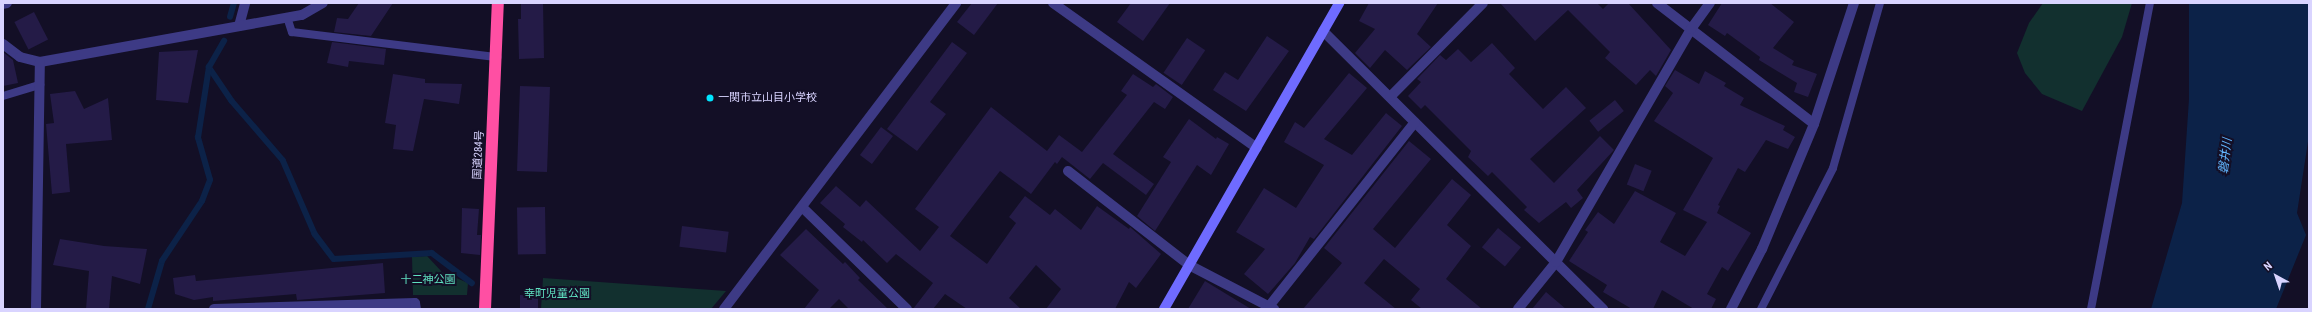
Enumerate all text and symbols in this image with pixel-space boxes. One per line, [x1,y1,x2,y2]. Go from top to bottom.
place label: 一関市立山目小学校 [718,91,817,105]
marker: 一関市立山目小学校 [705,93,715,103]
street label: 国道284号 [471,130,487,180]
water label: 磐井川 [2217,137,2235,175]
north arrow [2256,256,2296,296]
text: N [2261,259,2275,274]
park label: 十二神公園 [401,273,455,287]
park label: 幸町児童公園 [524,287,590,301]

